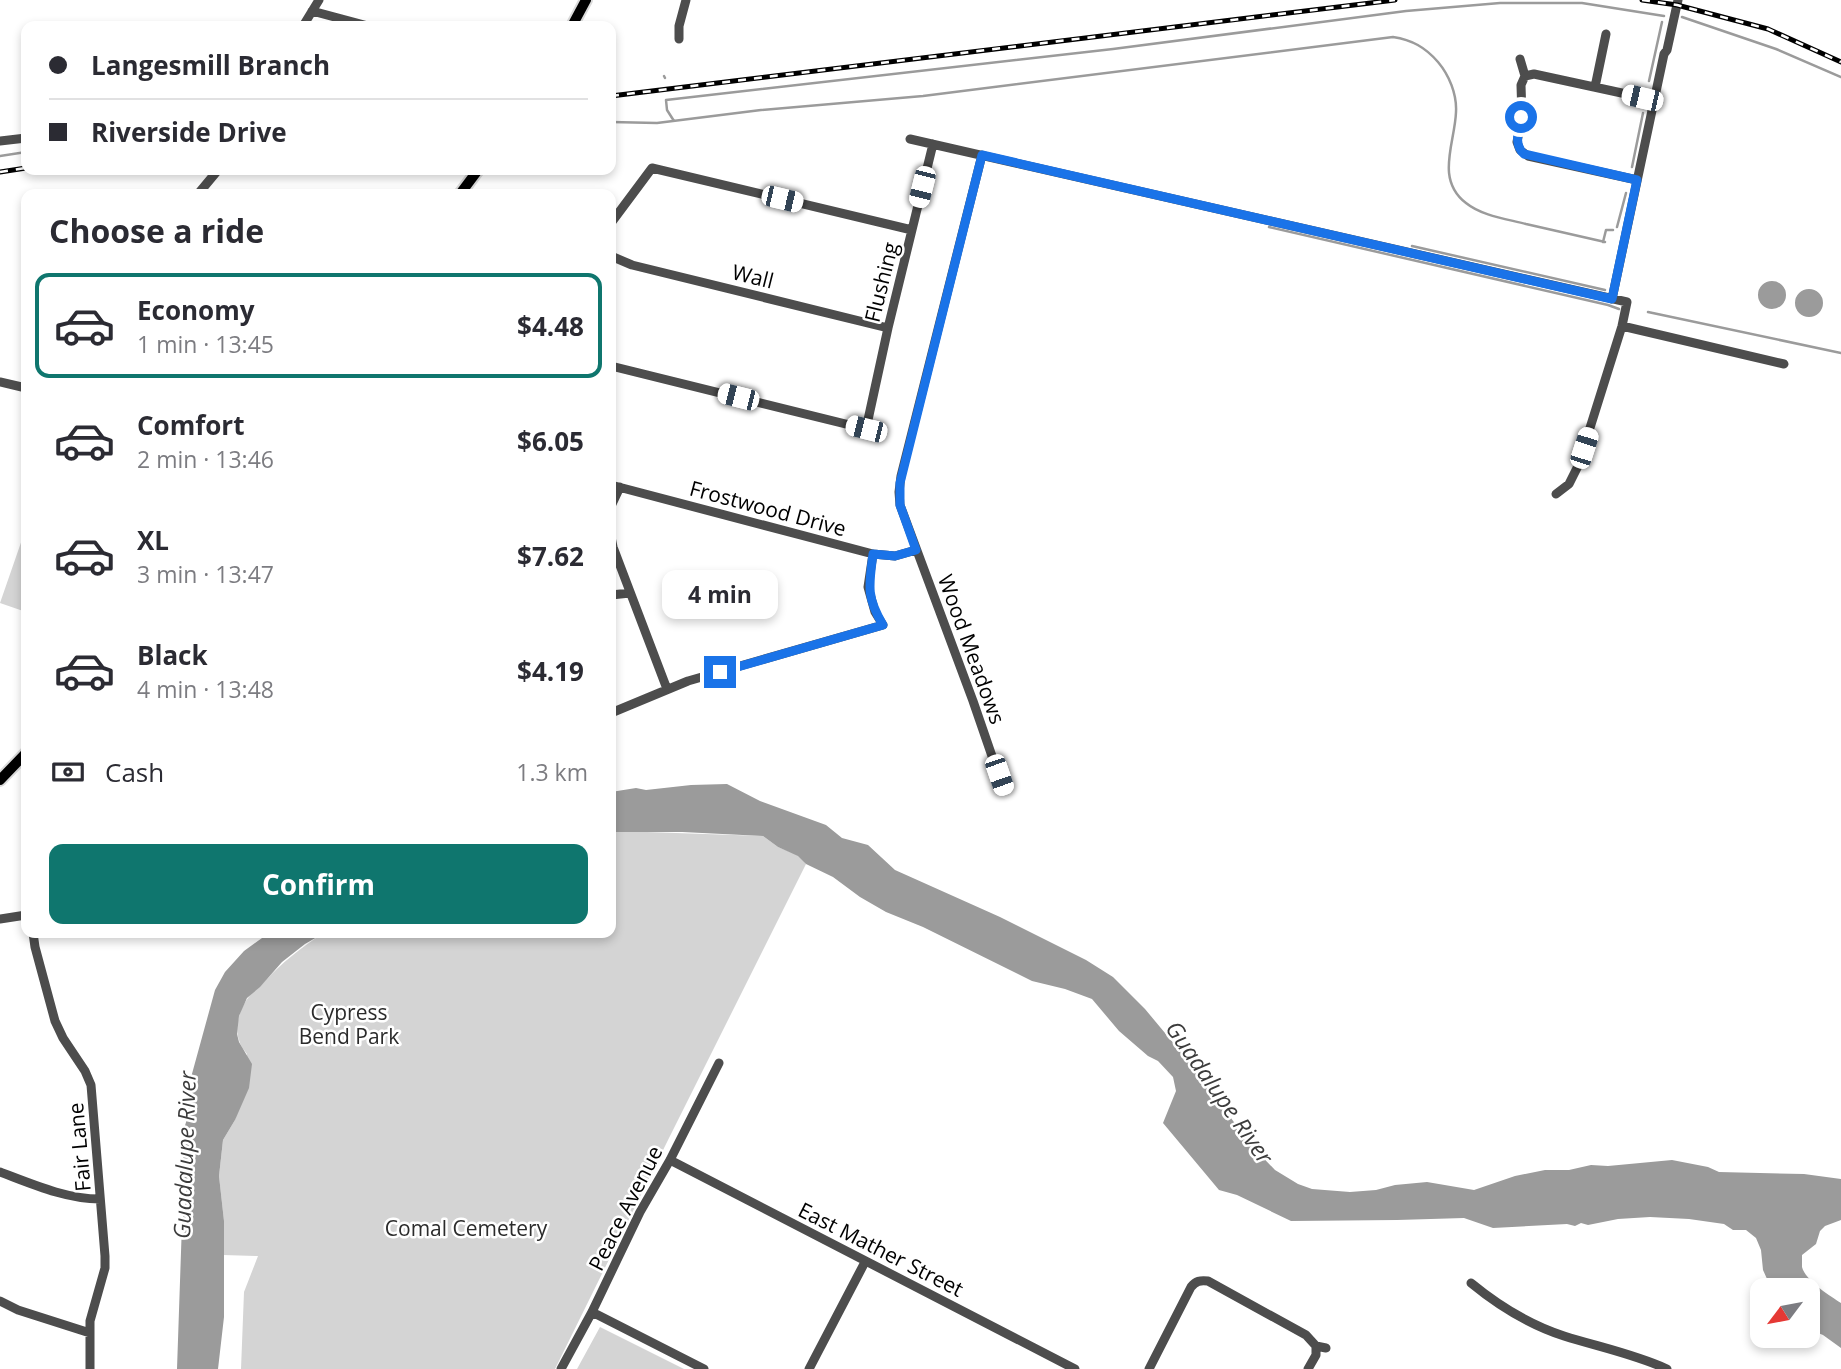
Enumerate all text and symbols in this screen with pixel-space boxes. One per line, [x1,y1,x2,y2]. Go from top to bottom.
text: Langesmill Branch [91,47,330,83]
car [1620,83,1665,113]
route start [1505,101,1537,133]
text: Riverside Drive [91,114,287,150]
car [907,164,938,210]
car [760,184,805,214]
text: Choose a ride [49,209,264,252]
street label: Flushing [858,239,904,325]
street label: Wall [729,257,777,295]
text: Economy [137,292,255,328]
icon: car [53,294,116,357]
text: $4.48 [517,308,584,344]
text: 1 min · 13:45 [137,328,274,360]
car [716,382,761,412]
text: Comfort [137,407,244,443]
icon: car [53,409,116,472]
car [844,414,889,444]
text: $6.05 [517,423,584,459]
car [1568,425,1601,471]
text: 2 min · 13:46 [137,443,274,475]
street label: Frostwood Drive [687,474,849,542]
text: XL [137,522,169,558]
icon: car [53,524,116,587]
text: $7.62 [517,538,584,574]
text: 3 min · 13:47 [137,558,274,590]
callout: 4 min [662,570,778,620]
street label: Wood Meadows [932,570,1012,728]
text: 4 min [688,578,752,610]
text: Black [137,637,208,673]
icon: car [53,639,116,702]
text: $4.19 [517,653,584,689]
route end [704,656,736,688]
text: 4 min · 13:48 [137,673,274,705]
car [983,752,1016,798]
icon: cash [49,753,87,791]
text: Cash [105,754,164,790]
text: 1.3 km [516,756,588,788]
button: Confirm [49,844,588,924]
park label: Cypress Bend Park [299,998,399,1050]
water label: Guadalupe River [1159,1014,1282,1171]
water label: Guadalupe River [165,1070,203,1240]
street label: Fair Lane [61,1101,97,1193]
street label: Peace Avenue [582,1141,668,1275]
street label: East Mather Street [794,1195,968,1303]
park label: Comal Cemetery [385,1214,548,1242]
north arrow [1750,1278,1820,1348]
map controls [1750,1278,1820,1348]

